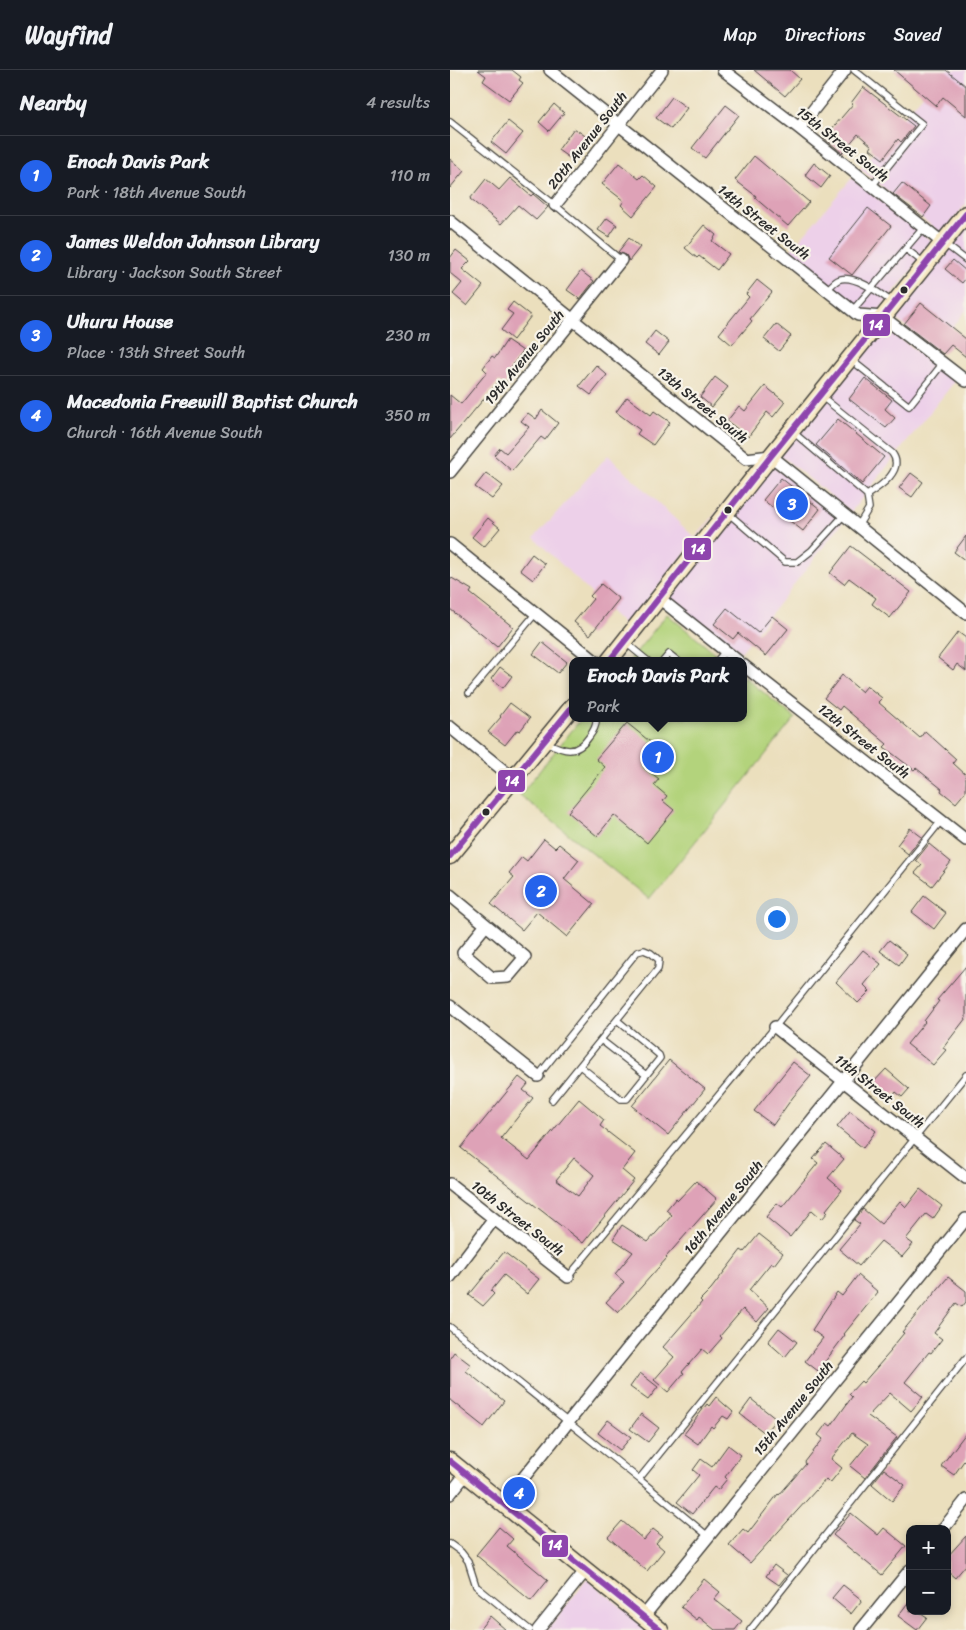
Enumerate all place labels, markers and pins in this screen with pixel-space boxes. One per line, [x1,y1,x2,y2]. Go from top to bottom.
unlabelled marker [899,285,909,295]
pin: 3 [776,485,808,523]
unlabelled marker [723,505,733,515]
pin: 1 [642,738,674,776]
unlabelled marker [481,807,491,817]
pin: 2 [525,872,557,910]
pin: 4 [503,1474,535,1512]

